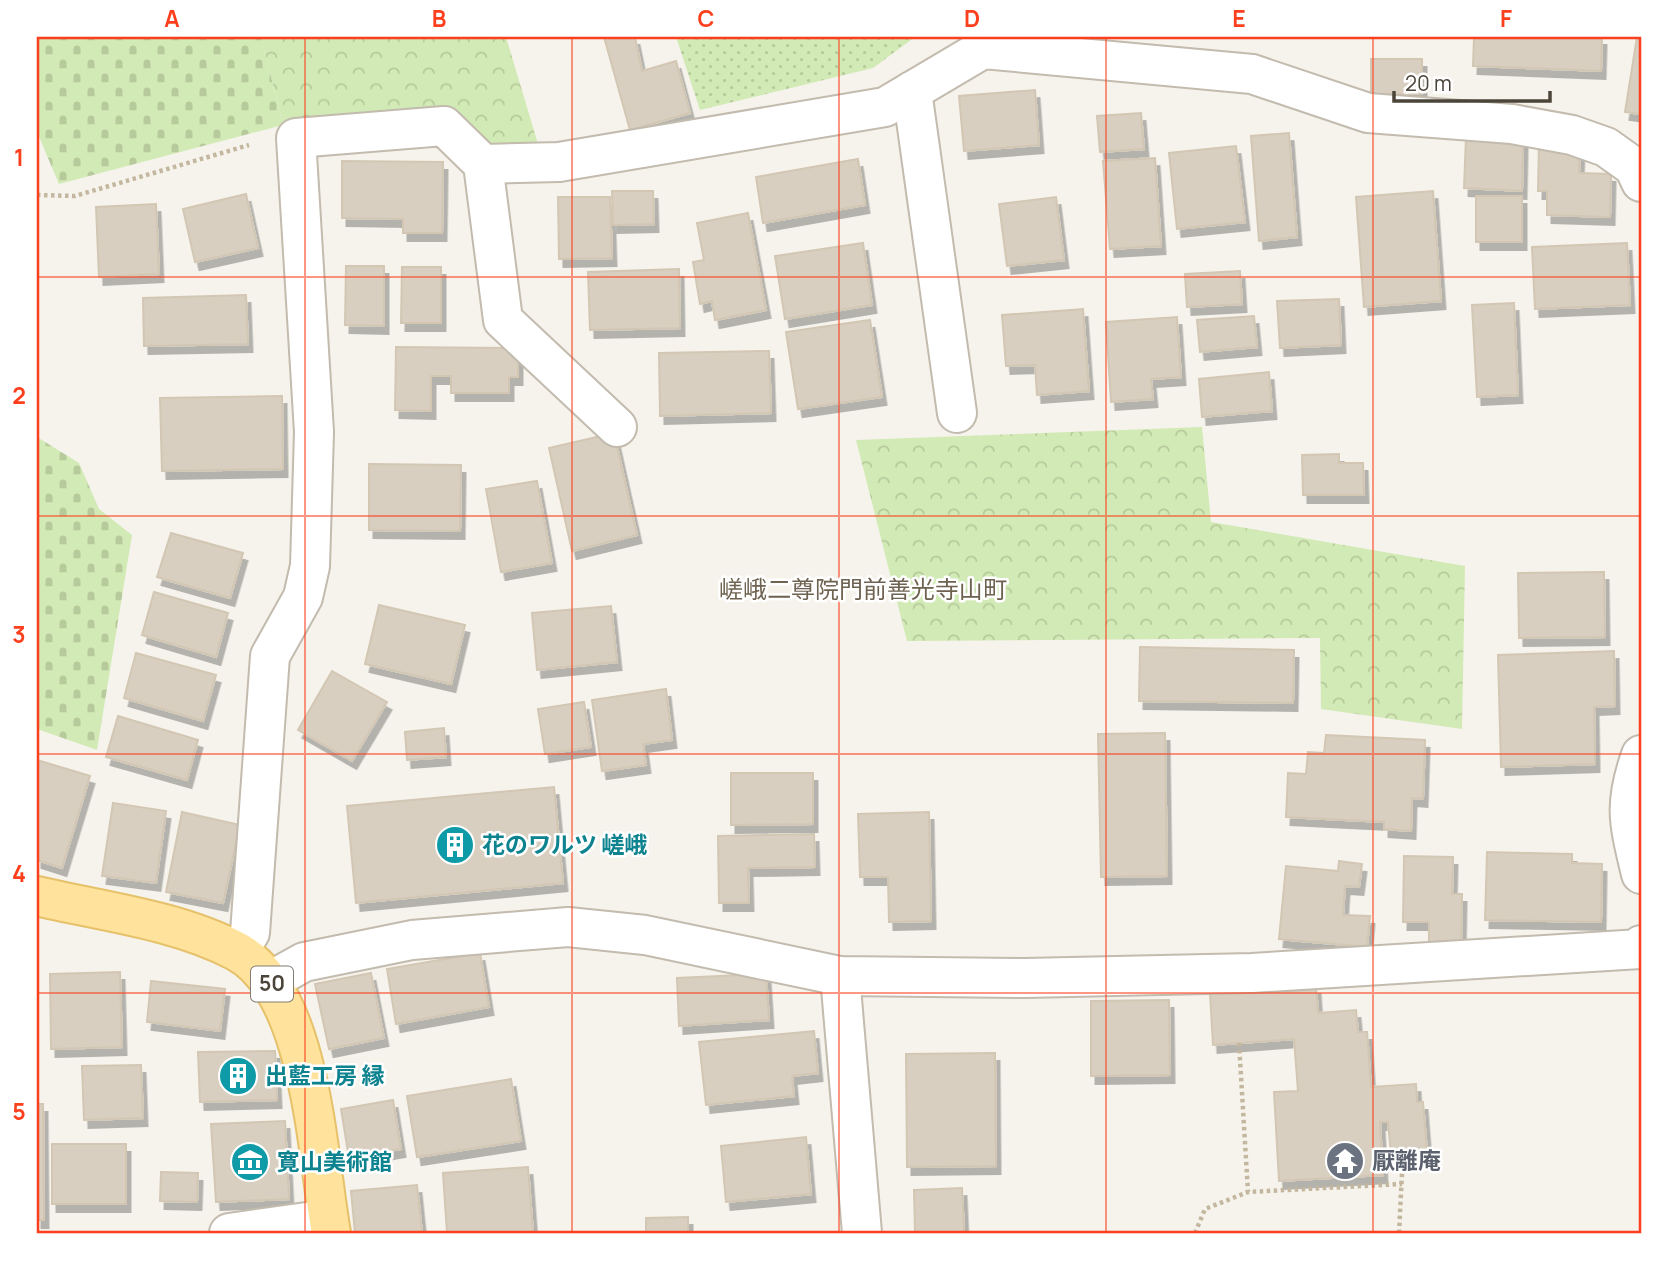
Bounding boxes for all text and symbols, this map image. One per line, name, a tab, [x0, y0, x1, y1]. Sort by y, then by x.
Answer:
text: A	[164, 2, 180, 34]
text: B	[432, 2, 446, 34]
text: C	[698, 2, 715, 34]
text: D	[964, 2, 980, 34]
text: E	[1232, 2, 1246, 34]
text: F	[1500, 2, 1512, 34]
scale bar	[1394, 60, 1550, 104]
text: 20 m	[1405, 69, 1452, 97]
text: 1	[14, 141, 24, 173]
text: 2	[12, 379, 26, 411]
district label: 嵯峨二尊院門前善光寺山町	[719, 572, 1007, 605]
text: 3	[12, 618, 26, 650]
building icon: 花のワルツ 嵯峨	[434, 824, 476, 866]
place label: 花のワルツ 嵯峨	[482, 828, 648, 860]
text: 4	[12, 857, 26, 889]
road number: 50	[251, 967, 293, 1002]
building icon: 出藍工房 縁	[217, 1055, 259, 1097]
place label: 出藍工房 縁	[265, 1059, 385, 1091]
text: 5	[12, 1095, 26, 1127]
temple icon: 厭離庵	[1324, 1140, 1366, 1182]
museum icon: 寛山美術館	[229, 1141, 271, 1183]
place label: 厭離庵	[1372, 1144, 1441, 1176]
place label: 寛山美術館	[277, 1145, 392, 1177]

